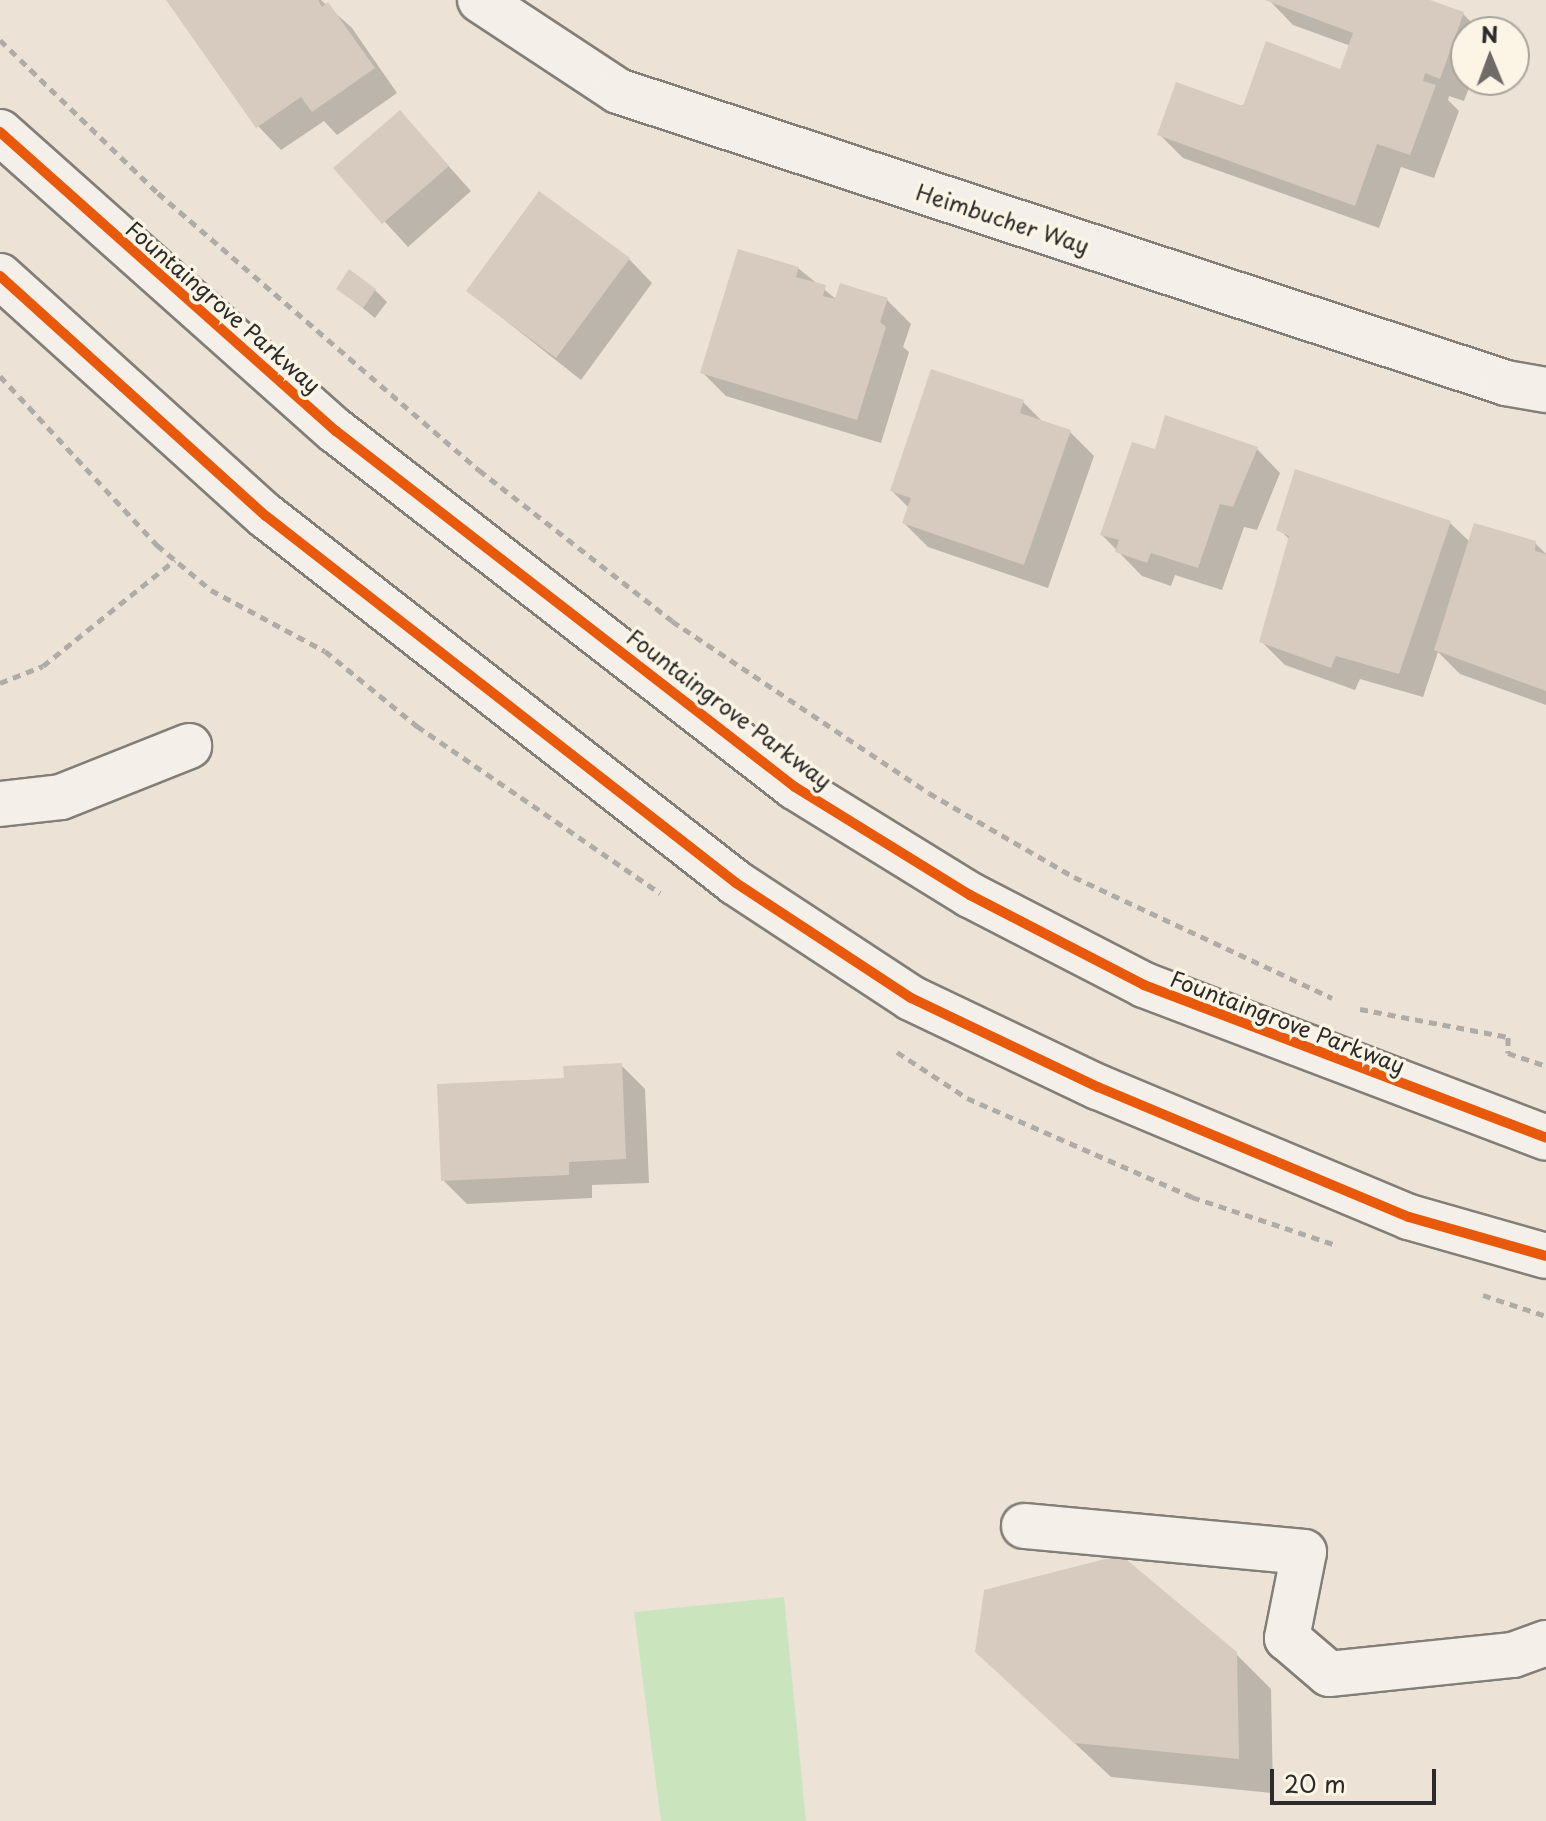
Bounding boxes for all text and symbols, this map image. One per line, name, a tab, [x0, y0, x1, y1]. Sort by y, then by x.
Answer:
north arrow	[1450, 16, 1530, 96]
text: N	[1481, 17, 1499, 50]
street label: Heimbucher Way	[913, 177, 1093, 259]
street label: Fountaingrove Parkway	[121, 214, 327, 398]
street label: Fountaingrove Parkway	[622, 622, 838, 794]
street label: Fountaingrove Parkway	[1166, 964, 1410, 1078]
scale bar	[1274, 1753, 1440, 1803]
text: 20 m	[1284, 1765, 1346, 1801]

